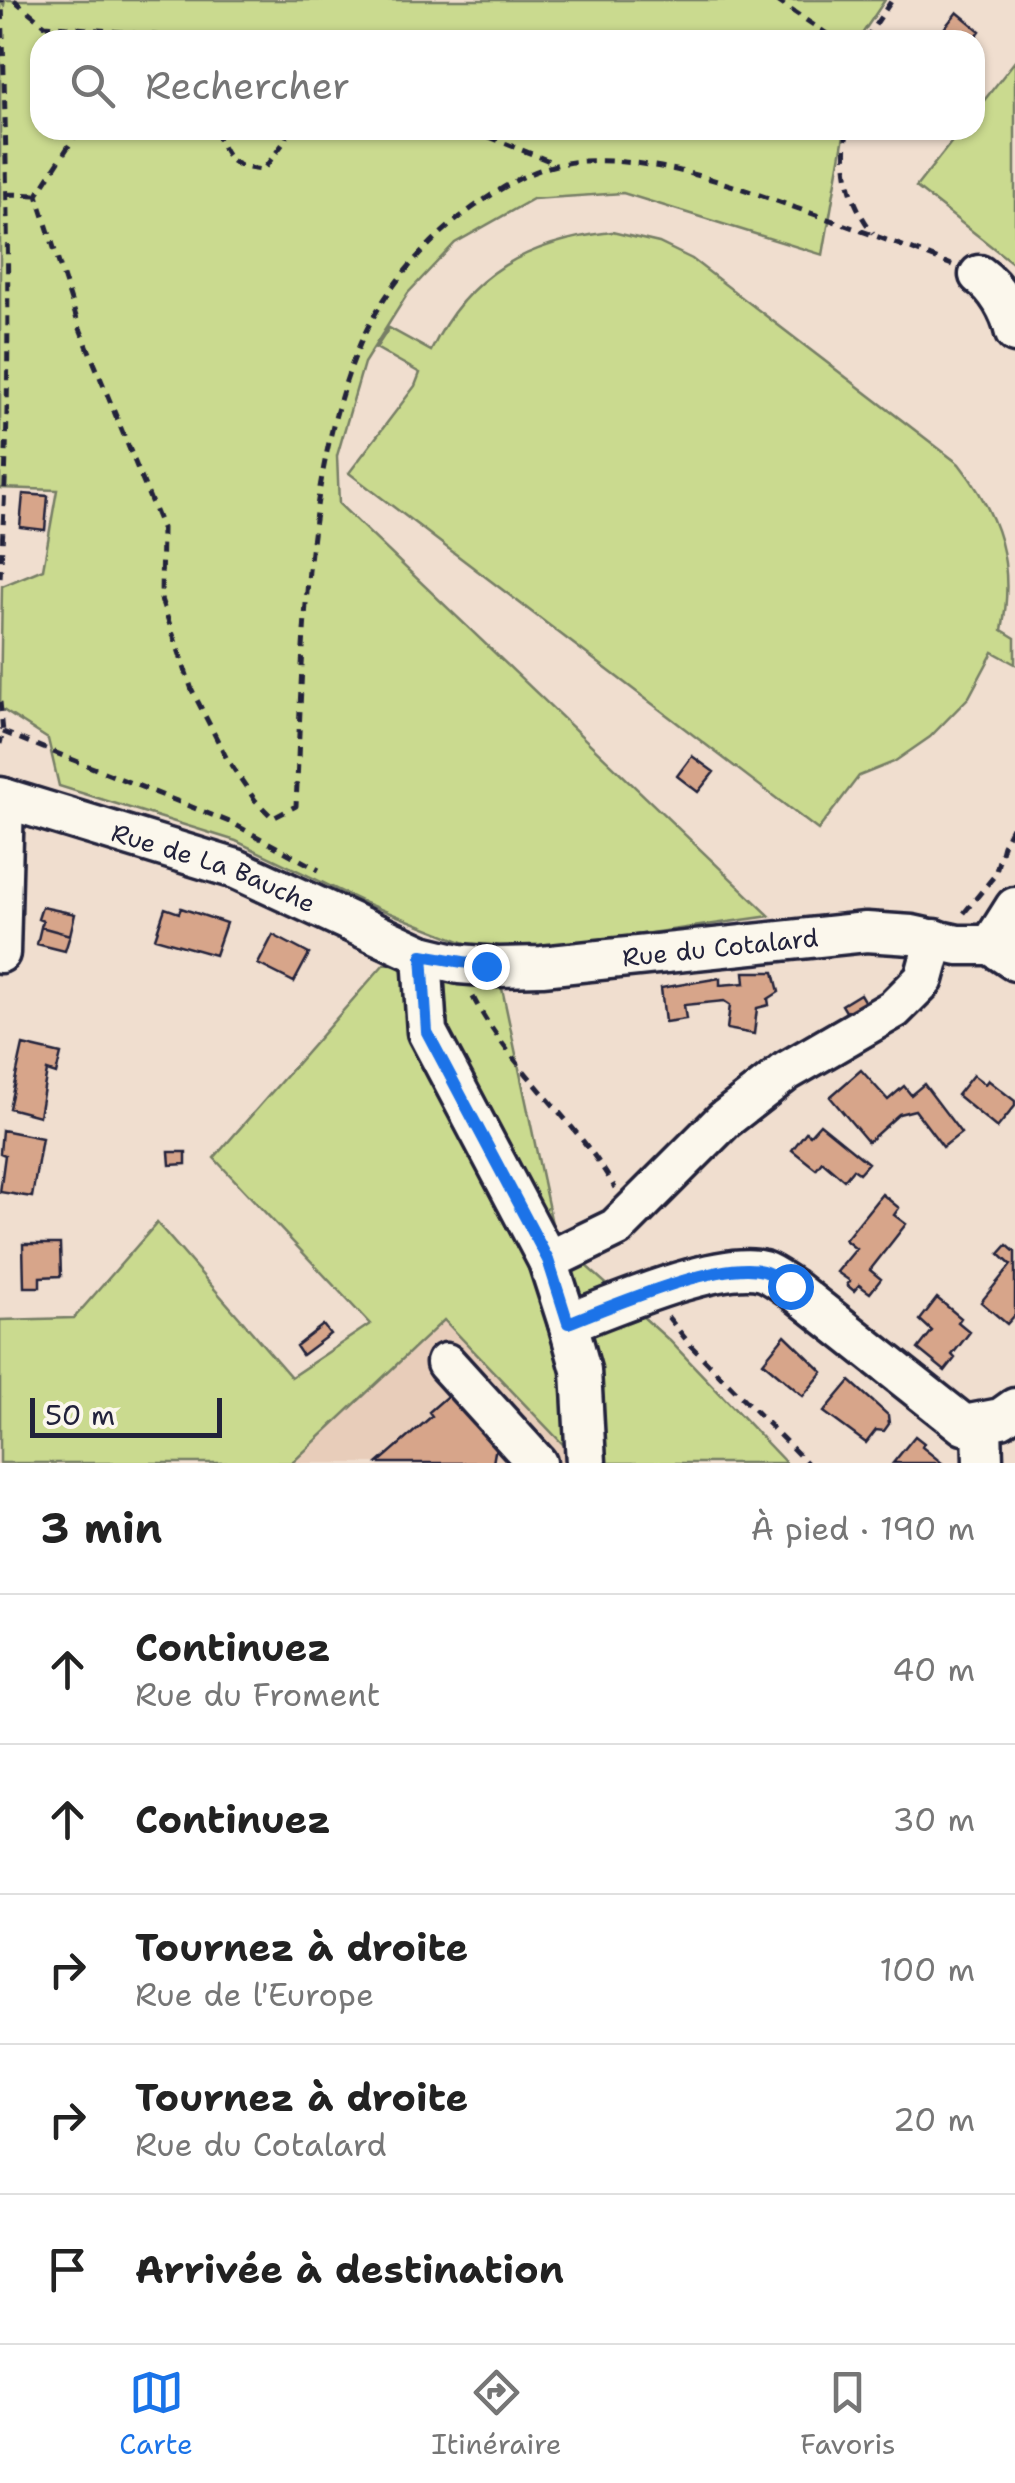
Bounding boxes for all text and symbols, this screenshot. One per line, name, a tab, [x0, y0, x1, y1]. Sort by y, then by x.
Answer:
search box	[30, 30, 985, 140]
icon: search	[65, 58, 120, 113]
text: Rechercher	[145, 60, 350, 111]
street label: Rue de La Bauche	[107, 815, 321, 920]
street label: Rue du Cotalard	[621, 920, 820, 974]
route end	[464, 944, 510, 990]
route start	[768, 1264, 814, 1310]
scale bar	[30, 1393, 222, 1438]
text: 50 m	[45, 1396, 115, 1434]
text: 3 min	[40, 1500, 162, 1556]
text: À pied · 190 m	[751, 1507, 975, 1550]
text: Continuez	[135, 1622, 331, 1673]
icon: ahead	[40, 1642, 95, 1697]
text: 40 m	[892, 1648, 975, 1691]
text: Rue du Froment	[135, 1673, 381, 1716]
icon: ahead	[40, 1792, 95, 1847]
text: Continuez	[135, 1794, 331, 1845]
text: 30 m	[892, 1798, 975, 1841]
text: Tournez à droite	[135, 1922, 468, 1973]
icon: right	[40, 1942, 95, 1997]
text: 100 m	[879, 1948, 975, 1991]
text: Rue de l'Europe	[135, 1973, 374, 2016]
text: Tournez à droite	[135, 2072, 468, 2123]
icon: right	[40, 2092, 95, 2147]
text: 20 m	[893, 2098, 975, 2141]
text: Rue du Cotalard	[135, 2123, 387, 2166]
icon: arrive	[40, 2242, 95, 2297]
text: Arrivée à destination	[135, 2244, 564, 2295]
tab: Carte	[119, 2365, 193, 2463]
tab: Itinéraire	[431, 2365, 562, 2463]
tab: Favoris	[800, 2365, 896, 2463]

